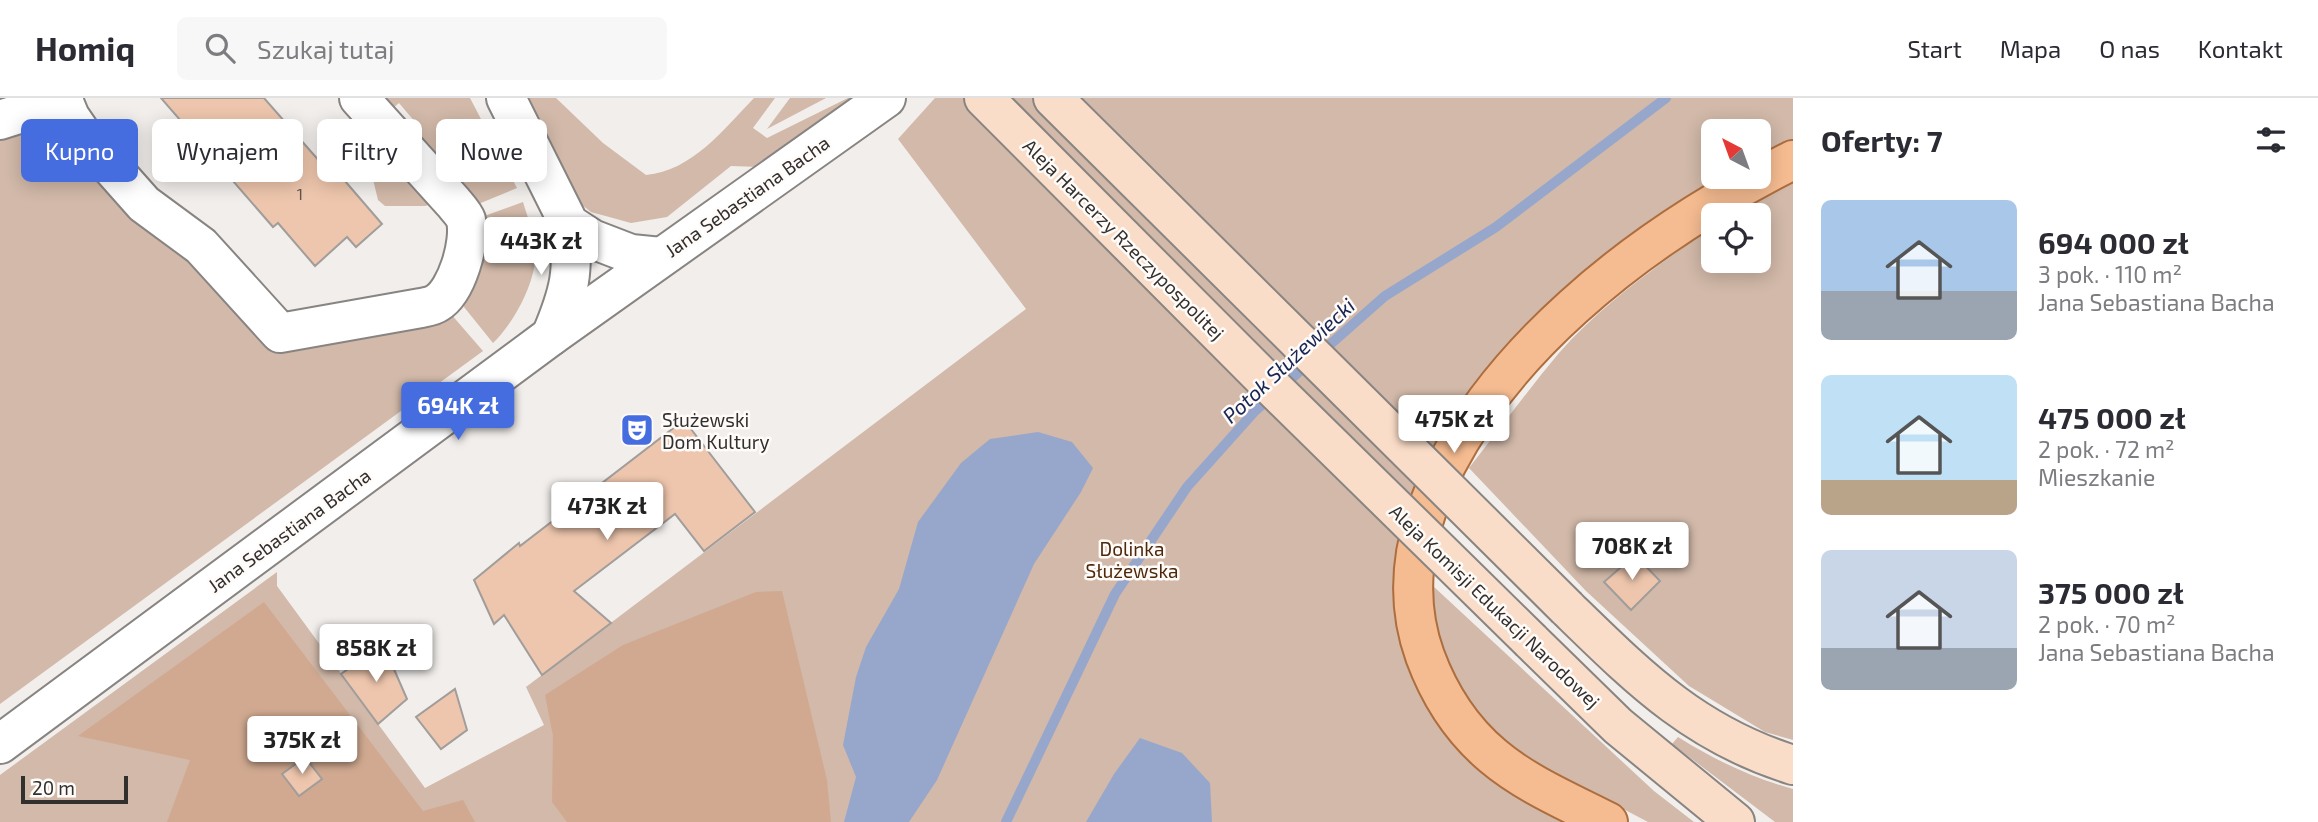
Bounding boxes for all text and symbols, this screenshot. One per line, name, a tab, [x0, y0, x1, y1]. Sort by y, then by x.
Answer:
search box	[177, 17, 667, 80]
text: Homiq	[35, 28, 135, 68]
icon: search	[201, 29, 239, 67]
text: Szukaj tutaj	[257, 33, 394, 64]
text: Start	[1907, 34, 1962, 63]
text: Mapa	[2000, 34, 2061, 63]
text: O nas	[2099, 34, 2160, 63]
text: Kontakt	[2198, 34, 2283, 63]
chip: Kupno	[21, 119, 138, 182]
chip: Wynajem	[152, 119, 303, 182]
chip: Filtry	[317, 119, 422, 182]
chip: Nowe	[436, 119, 547, 182]
north arrow	[1701, 119, 1771, 189]
map controls	[1701, 119, 1771, 273]
icon: filters	[2252, 121, 2290, 159]
text: Oferty: 7	[1821, 122, 1943, 158]
street label: Jana Sebastiana Bacha	[660, 131, 834, 261]
street label: Aleja Harcerzy Rzeczypospolitej	[1019, 134, 1229, 344]
house number: 1	[297, 184, 303, 203]
button: locate	[1701, 203, 1771, 273]
pin: 443K zł	[476, 218, 606, 277]
text: 694 000 zł	[2038, 224, 2189, 260]
text: 443K zł	[500, 226, 582, 254]
icon: home	[1877, 228, 1961, 312]
text: 3 pok. · 110 m²	[2038, 260, 2182, 288]
text: Jana Sebastiana Bacha	[2038, 288, 2275, 316]
water label: Potok Służewiecki	[1217, 292, 1359, 428]
pin: 694K zł	[393, 382, 523, 442]
text: 694K zł	[417, 391, 499, 419]
pin: 475K zł	[1389, 396, 1519, 455]
text: 475 000 zł	[2038, 399, 2186, 435]
icon: home	[1877, 403, 1961, 487]
text: 475K zł	[1414, 404, 1494, 432]
place label: Służewski Dom Kultury	[662, 408, 770, 453]
theatre icon: Służewski Dom Kultury	[618, 411, 656, 449]
text: 2 pok. · 72 m²	[2038, 435, 2175, 463]
street label: Jana Sebastiana Bacha	[203, 463, 375, 597]
text: Mieszkanie	[2038, 463, 2155, 491]
pin: 473K zł	[542, 482, 672, 542]
text: 473K zł	[567, 491, 647, 519]
street label: Aleja Komisji Edukacji Narodowej	[1385, 499, 1605, 713]
pin: 708K zł	[1567, 522, 1697, 582]
text: 708K zł	[1592, 531, 1672, 559]
park label: Dolinka Służewska	[1085, 537, 1179, 582]
text: 375 000 zł	[2038, 574, 2184, 610]
icon: home	[1877, 578, 1961, 662]
text: 2 pok. · 70 m²	[2038, 610, 2176, 638]
pin: 858K zł	[311, 624, 441, 684]
text: 858K zł	[335, 633, 417, 661]
text: Jana Sebastiana Bacha	[2038, 638, 2275, 666]
pin: 375K zł	[237, 716, 367, 776]
text: 375K zł	[263, 725, 341, 753]
scale bar	[21, 773, 128, 805]
text: 20 m	[32, 776, 75, 799]

